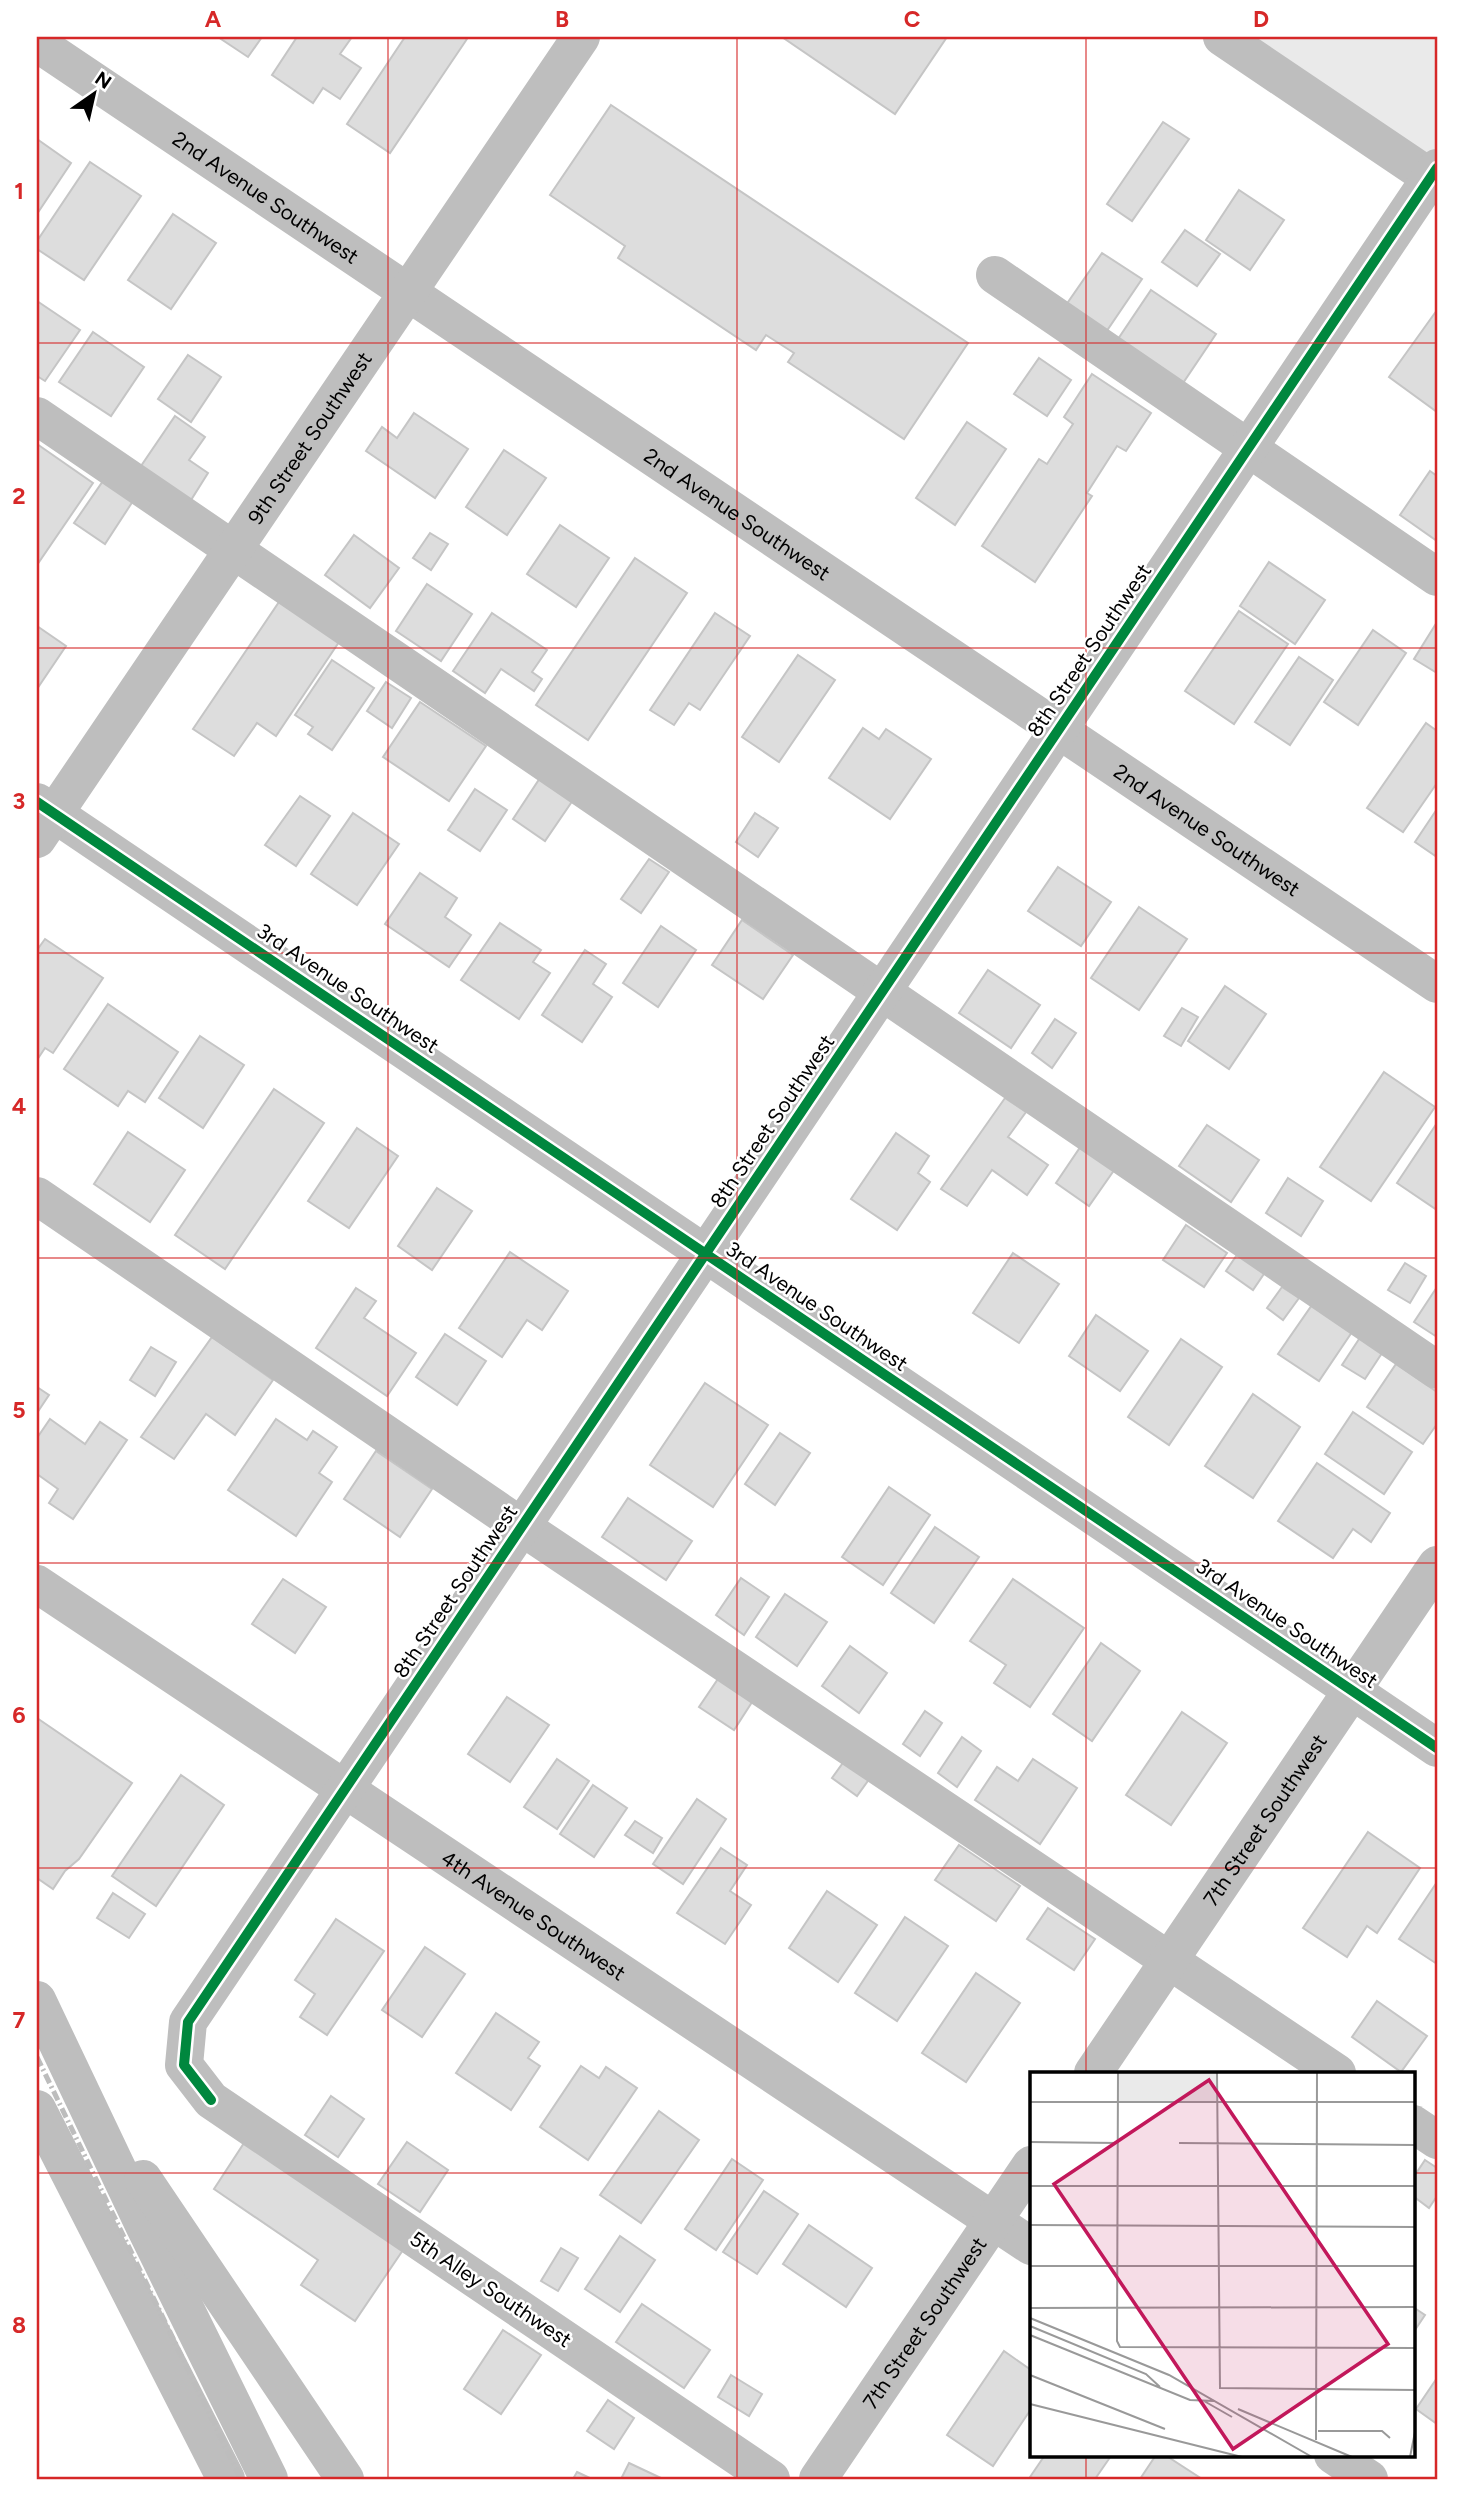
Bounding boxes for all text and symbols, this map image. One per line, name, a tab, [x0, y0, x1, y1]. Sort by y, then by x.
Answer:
text: A	[205, 5, 222, 33]
text: B	[555, 5, 569, 33]
text: C	[904, 5, 921, 33]
text: D	[1253, 5, 1269, 33]
north arrow	[60, 60, 130, 130]
text: N	[91, 67, 116, 94]
street label: 2nd Avenue Southwest	[168, 126, 364, 268]
text: 1	[14, 177, 24, 205]
street label: 9th Street Southwest	[242, 347, 376, 528]
street label: 2nd Avenue Southwest	[640, 442, 835, 585]
text: 2	[12, 482, 26, 510]
street label: 8th Street Southwest	[1022, 559, 1156, 741]
street label: 2nd Avenue Southwest	[1109, 758, 1305, 901]
text: 3	[13, 787, 25, 815]
street label: 3rd Avenue Southwest	[252, 918, 444, 1058]
street label: 8th Street Southwest	[705, 1030, 839, 1212]
text: 4	[12, 1092, 26, 1120]
street label: 3rd Avenue Southwest	[721, 1236, 913, 1376]
text: 5	[12, 1396, 26, 1424]
street label: 8th Street Southwest	[388, 1500, 522, 1682]
street label: 3rd Avenue Southwest	[1191, 1553, 1383, 1693]
text: 6	[12, 1701, 26, 1729]
street label: 7th Street Southwest	[1198, 1729, 1332, 1910]
street label: 4th Avenue Southwest	[437, 1845, 631, 1985]
text: 7	[13, 2006, 26, 2034]
inset map	[1030, 2072, 1414, 2456]
street label: 5th Alley Southwest	[405, 2226, 577, 2352]
street label: 7th Street Southwest	[857, 2232, 991, 2413]
text: 8	[12, 2311, 26, 2339]

